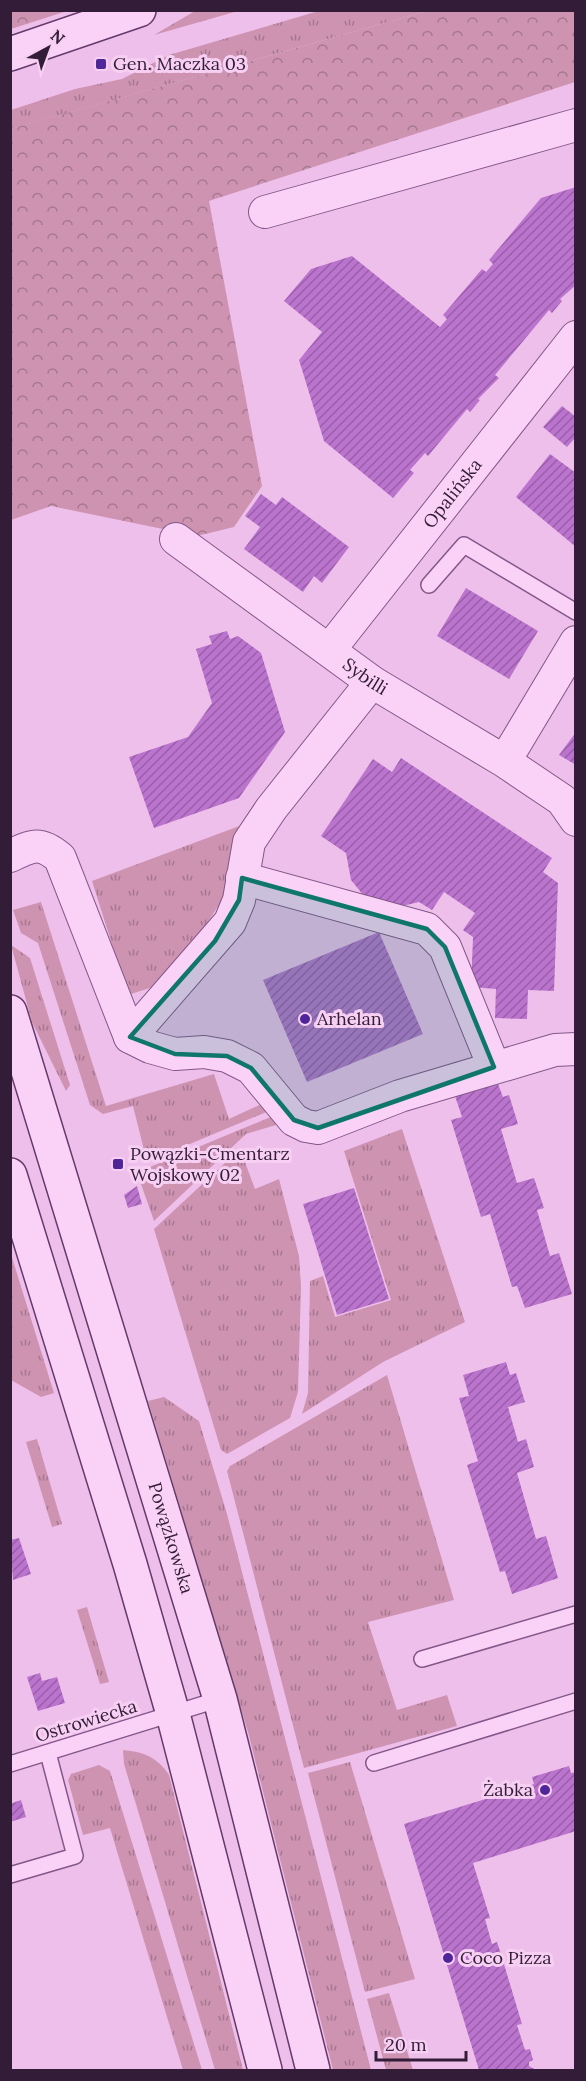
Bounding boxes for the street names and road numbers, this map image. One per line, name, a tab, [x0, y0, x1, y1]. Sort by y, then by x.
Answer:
street label: Opalińska	[418, 454, 487, 533]
street label: Sybilli	[338, 652, 392, 700]
street label: Powązkowska	[143, 1479, 199, 1596]
street label: Ostrowiecka	[32, 1694, 140, 1747]

